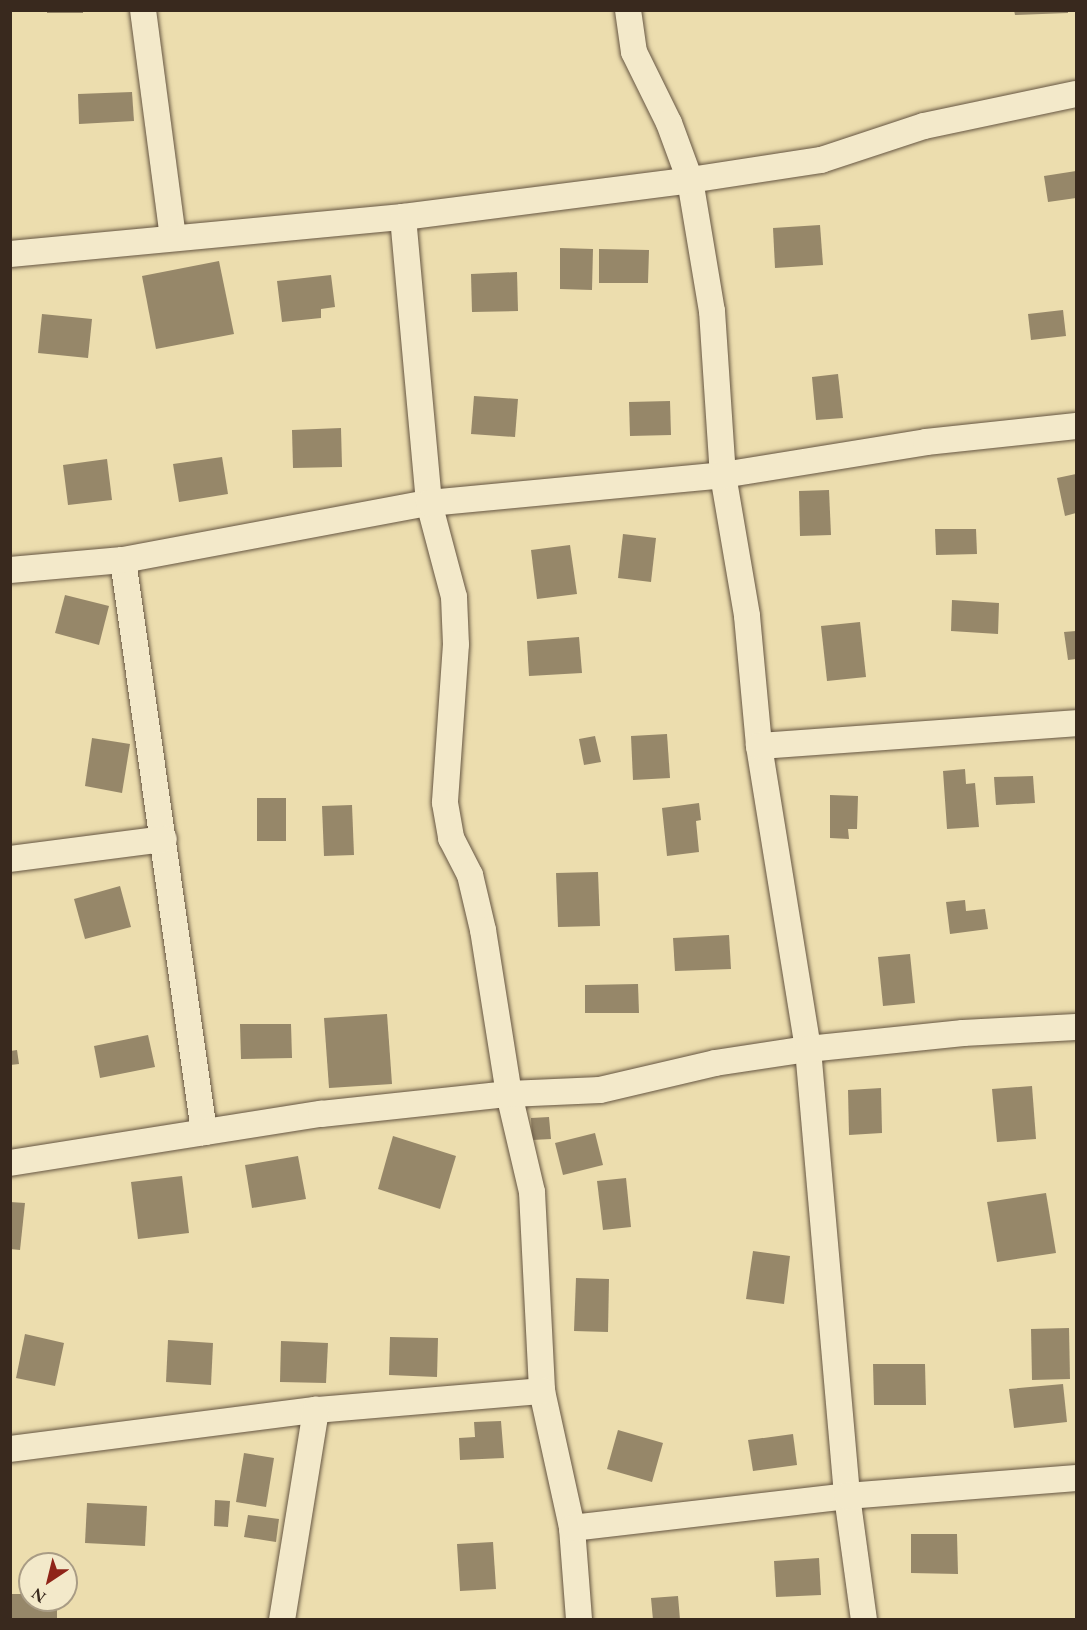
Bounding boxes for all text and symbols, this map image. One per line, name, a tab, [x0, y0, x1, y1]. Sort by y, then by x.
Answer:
north arrow	[18, 1552, 78, 1612]
text: N	[27, 1583, 50, 1608]

